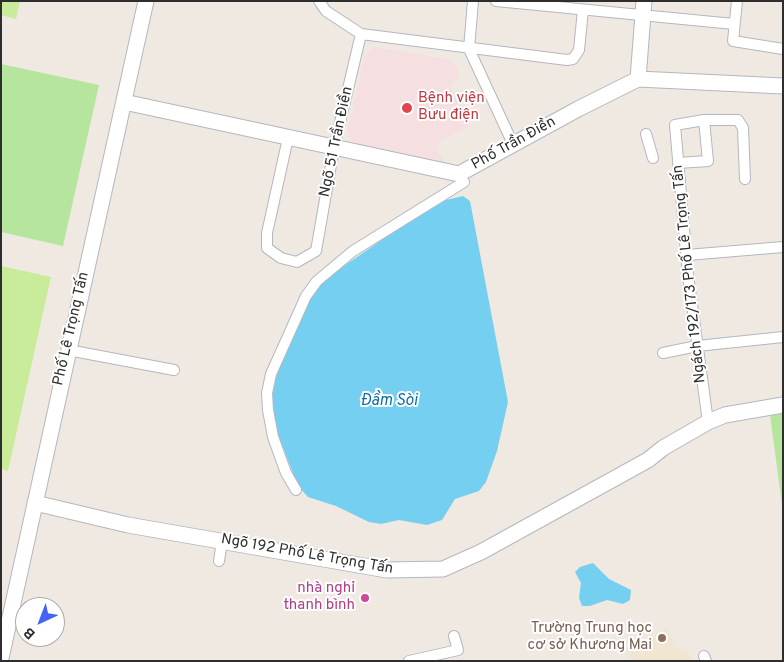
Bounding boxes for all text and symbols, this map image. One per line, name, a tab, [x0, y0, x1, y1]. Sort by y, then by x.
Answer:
street label: Ngõ 51 Trần Điền	[316, 85, 358, 199]
place label: Bệnh viện Bưu điện	[418, 90, 485, 125]
marker: Bệnh viện Bưu điện	[400, 101, 414, 115]
street label: Phố Trần Điền	[469, 113, 559, 175]
street label: Ngách 192/173 Phố Lê Trọng Tấn	[670, 164, 710, 384]
street label: Phố Lê Trọng Tấn	[50, 270, 94, 388]
water label: Đầm Sòi	[361, 392, 417, 412]
street label: Ngõ 192 Phố Lê Trọng Tấn	[220, 531, 394, 579]
place label: nhà nghỉ thanh bình	[283, 580, 355, 615]
marker: nhà nghỉ thanh bình	[359, 592, 371, 604]
north arrow	[15, 597, 65, 647]
place label: Trường Trung học cơ sở Khương Mai	[528, 620, 652, 655]
text: B	[21, 623, 39, 642]
marker: Trường Trung học cơ sở Khương Mai	[656, 632, 668, 644]

